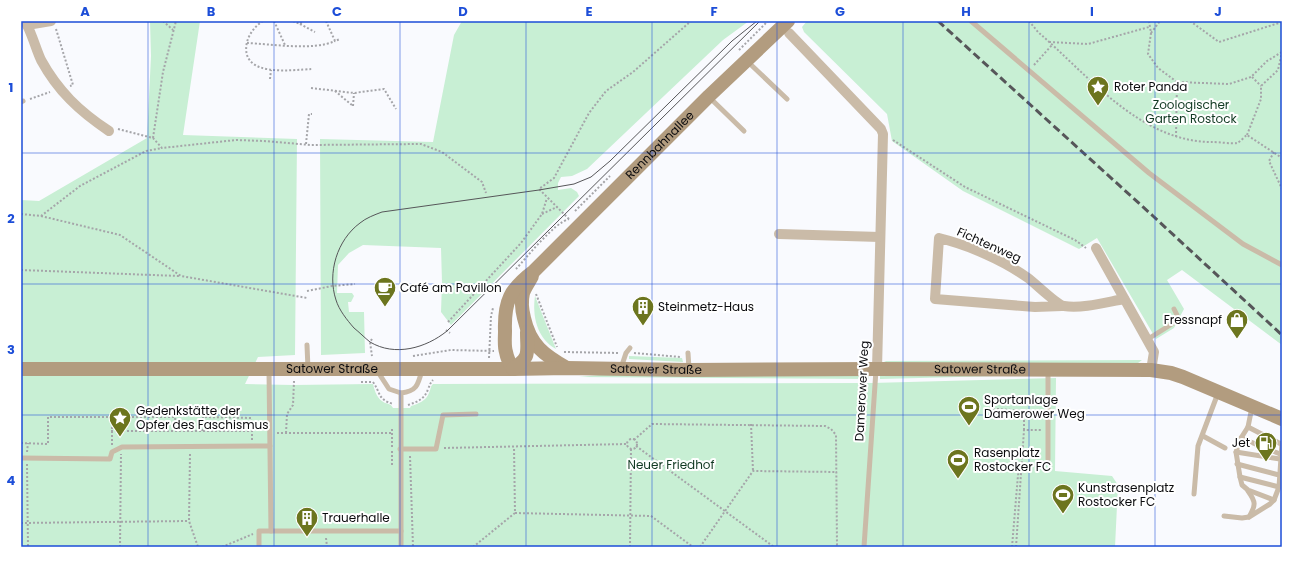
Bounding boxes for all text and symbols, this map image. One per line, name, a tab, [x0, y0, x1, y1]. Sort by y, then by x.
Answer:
text: A	[80, 2, 90, 21]
text: B	[207, 2, 216, 21]
text: C	[332, 2, 342, 21]
text: D	[458, 2, 468, 21]
text: E	[585, 2, 593, 21]
text: F	[710, 2, 718, 21]
text: G	[835, 2, 845, 21]
text: H	[961, 2, 971, 21]
text: I	[1090, 2, 1094, 21]
text: J	[1214, 2, 1222, 21]
place icon: Roter Panda	[1085, 74, 1111, 107]
text: 1	[9, 78, 13, 97]
place label: Roter Panda	[1114, 78, 1187, 95]
park label: Zoologischer Garten Rostock	[1145, 96, 1238, 127]
street label: Rennbahnallee	[621, 107, 698, 183]
text: 2	[7, 209, 15, 228]
street label: Fichtenweg	[954, 223, 1024, 266]
cafe icon: Café am Pavillon	[372, 275, 398, 308]
place label: Café am Pavillon	[400, 279, 502, 296]
building icon: Steinmetz-Haus	[630, 294, 656, 327]
place label: Steinmetz-Haus	[658, 298, 754, 315]
shop icon: Fressnapf	[1224, 307, 1250, 340]
place label: Fressnapf	[1164, 311, 1222, 328]
text: 3	[7, 340, 15, 359]
street label: Damerower Weg	[850, 340, 873, 442]
street label: Satower Straße	[286, 360, 378, 377]
street label: Satower Straße	[610, 360, 702, 378]
street label: Satower Straße	[934, 360, 1026, 378]
place label: Sportanlage Damerower Weg	[984, 391, 1085, 422]
sports icon: Sportanlage Damerower Weg	[956, 394, 982, 427]
place label: Gedenkstätte der Opfer des Faschismus	[136, 402, 269, 433]
place icon: Gedenkstätte der Opfer des Faschismus	[107, 405, 133, 438]
fuel station icon: Jet	[1253, 430, 1279, 463]
place label: Jet	[1232, 434, 1250, 451]
place label: Rasenplatz Rostocker FC	[974, 444, 1051, 475]
sports icon: Rasenplatz Rostocker FC	[945, 447, 971, 480]
park label: Neuer Friedhof	[627, 456, 715, 473]
text: 4	[7, 471, 16, 490]
place label: Kunstrasenplatz Rostocker FC	[1078, 479, 1174, 510]
sports icon: Kunstrasenplatz Rostocker FC	[1050, 482, 1076, 515]
building icon: Trauerhalle	[294, 505, 320, 538]
place label: Trauerhalle	[322, 509, 390, 526]

